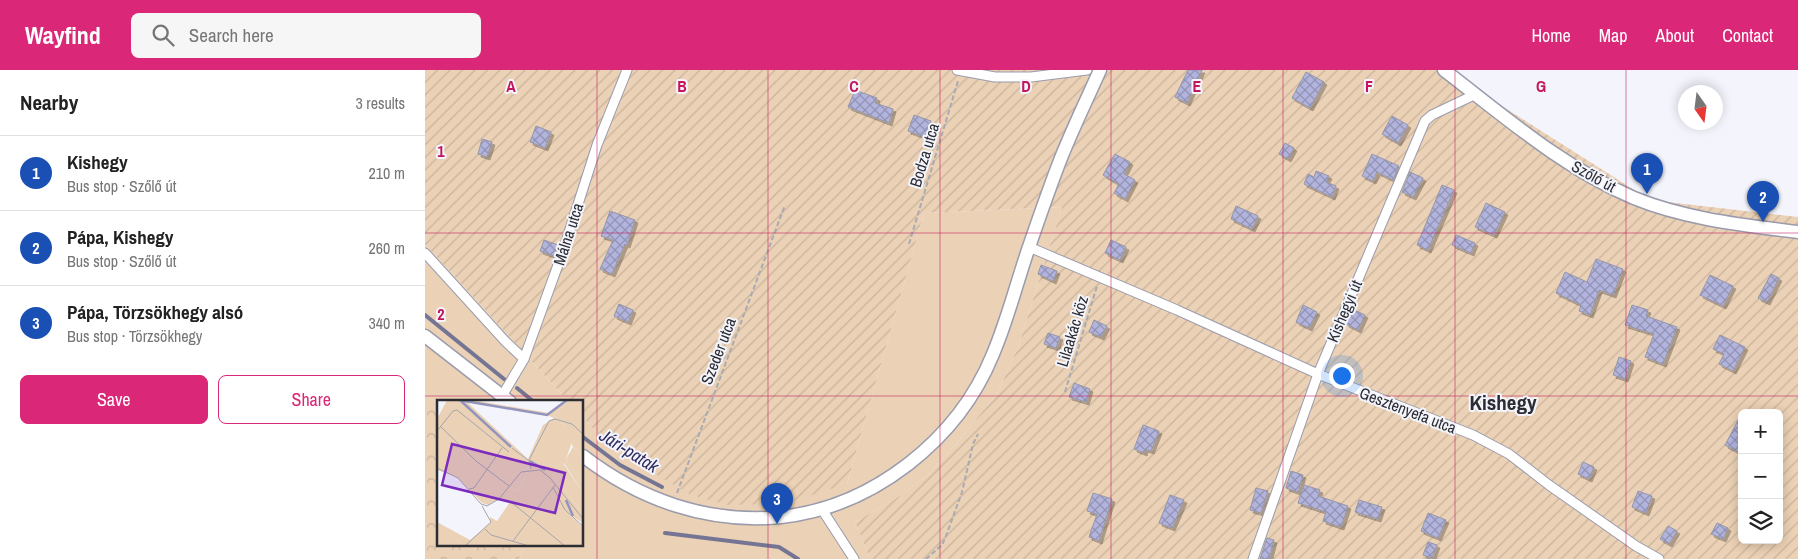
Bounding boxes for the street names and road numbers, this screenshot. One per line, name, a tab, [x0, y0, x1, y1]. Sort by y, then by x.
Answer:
street label: Bodza utca	[904, 120, 944, 190]
street label: Szőlő út	[1568, 155, 1620, 197]
street label: Málna utca	[548, 199, 589, 268]
street label: Kishegyi út	[1321, 276, 1367, 346]
street label: Lilaakác köz	[1051, 292, 1093, 369]
street label: Szeder utca	[695, 314, 741, 388]
street label: Gesztenyefa utca	[1356, 381, 1460, 439]

